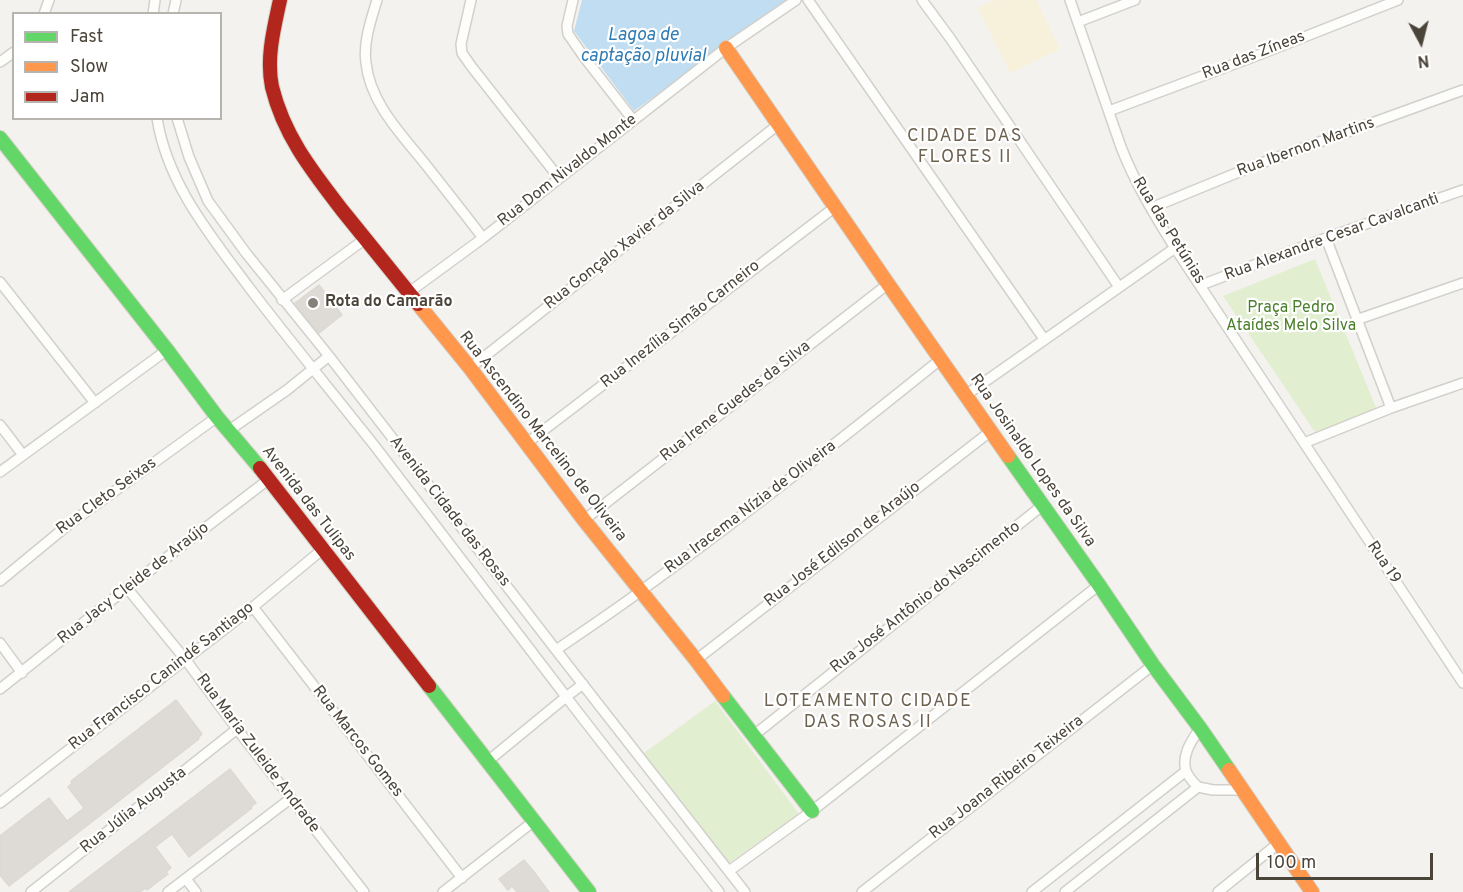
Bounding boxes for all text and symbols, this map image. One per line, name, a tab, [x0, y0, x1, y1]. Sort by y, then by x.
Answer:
legend	[12, 12, 222, 120]
north arrow	[1391, 12, 1451, 72]
water label: Lagoa de captação pluvial	[580, 25, 706, 68]
text: Fast	[70, 26, 103, 49]
street label: Rua das Zíneas	[1200, 28, 1308, 84]
text: N	[1416, 49, 1430, 70]
text: Slow	[70, 56, 108, 79]
text: Jam	[70, 86, 105, 109]
street label: Rua Dom Nivaldo Monte	[495, 111, 641, 231]
street label: Rua Ibernon Martins	[1235, 114, 1377, 182]
district label: CIDADE DAS FLORES II	[907, 126, 1023, 168]
street label: Rua das Petúnias	[1127, 174, 1209, 288]
street label: Rua Gonçalo Xavier da Silva	[541, 177, 709, 315]
street label: Rua Alexandre Cesar Cavalcanti	[1222, 190, 1442, 286]
street label: Rua Inezília Simão Carneiro	[598, 257, 764, 393]
place label: Rota do Camarão	[325, 293, 453, 313]
marker: Rota do Camarão	[306, 296, 320, 310]
park label: Praça Pedro Ataídes Melo Silva	[1226, 299, 1356, 337]
street label: Rua Ascendino Marcelino de Oliveira	[454, 328, 630, 546]
street label: Rua Irene Guedes da Silva	[657, 337, 815, 467]
street label: Rua Josinaldo Lopes da Silva	[965, 371, 1099, 551]
street label: Avenida Cidade das Rosas	[384, 433, 514, 591]
street label: Rua Iracema Nízia de Oliveira	[662, 437, 840, 579]
street label: Avenida das Tulipas	[257, 443, 359, 565]
street label: Rua Cleto Seixas	[53, 454, 161, 540]
street label: Rua José Edilson de Araújo	[761, 478, 925, 612]
street label: Rua José Antônio do Nascimento	[827, 518, 1025, 678]
street label: Rua Jacy Cleide de Araújo	[55, 519, 213, 649]
street label: Rua 19	[1362, 538, 1404, 588]
street label: Rua Francisco Canindé Santiago	[66, 599, 258, 755]
street label: Rua Maria Zuleide Andrade	[191, 671, 323, 837]
street label: Rua Marcos Gomes	[307, 682, 407, 802]
district label: LOTEAMENTO CIDADE DAS ROSAS II	[764, 691, 972, 734]
street label: Rua Joana Ribeiro Teixeira	[926, 712, 1088, 844]
street label: Rua Júlia Augusta	[77, 764, 191, 858]
scale bar	[1259, 841, 1436, 879]
text: 100 m	[1267, 852, 1316, 875]

